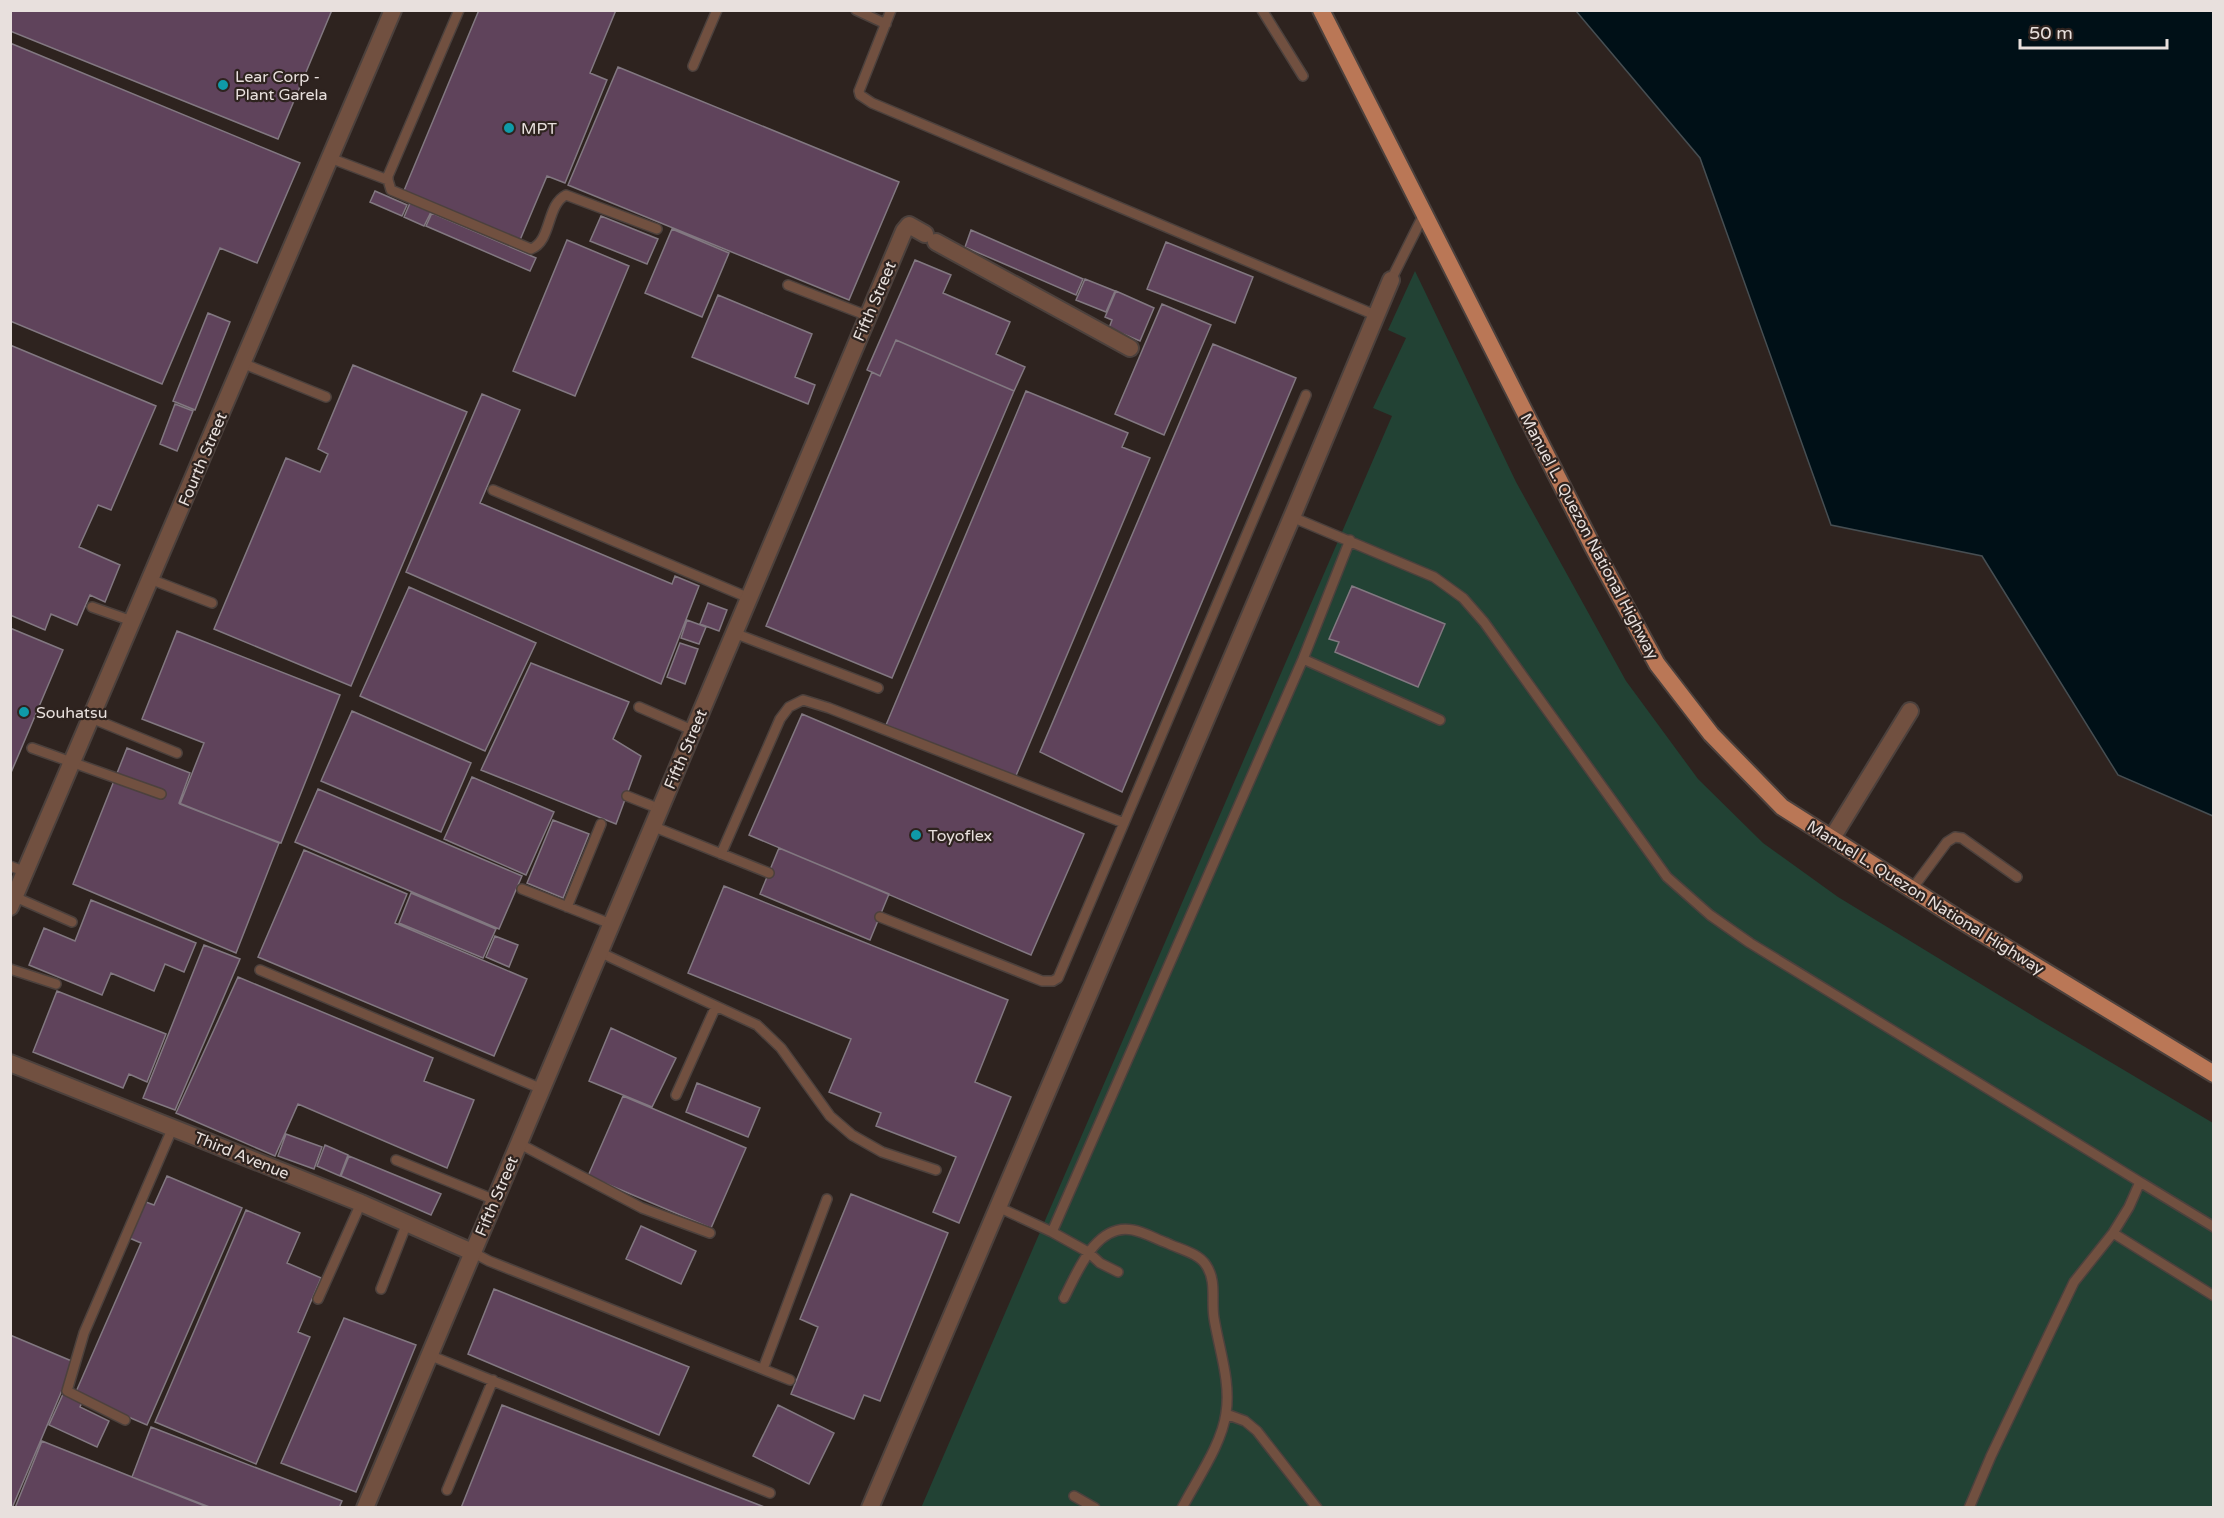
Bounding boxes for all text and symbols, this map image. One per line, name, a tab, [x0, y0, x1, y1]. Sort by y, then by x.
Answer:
scale bar	[2020, 12, 2167, 50]
text: 50 m	[2029, 22, 2073, 44]
place label: Lear Corp - Plant Garela	[235, 67, 327, 105]
marker: Lear Corp - Plant Garela	[216, 78, 230, 92]
place label: MPT	[521, 119, 557, 139]
marker: MPT	[502, 121, 516, 135]
street label: Fifth Street	[849, 258, 901, 345]
street label: Fourth Street	[174, 409, 232, 510]
street label: Manuel L. Quezon National Highway	[1516, 410, 1663, 663]
place label: Souhatsu	[36, 703, 107, 723]
marker: Souhatsu	[17, 705, 31, 719]
street label: Fifth Street	[660, 706, 712, 793]
street label: Manuel L. Quezon National Highway	[1803, 816, 2048, 980]
place label: Toyoflex	[928, 826, 992, 846]
marker: Toyoflex	[909, 828, 923, 842]
street label: Third Avenue	[191, 1128, 292, 1184]
street label: Fifth Street	[471, 1153, 523, 1240]

